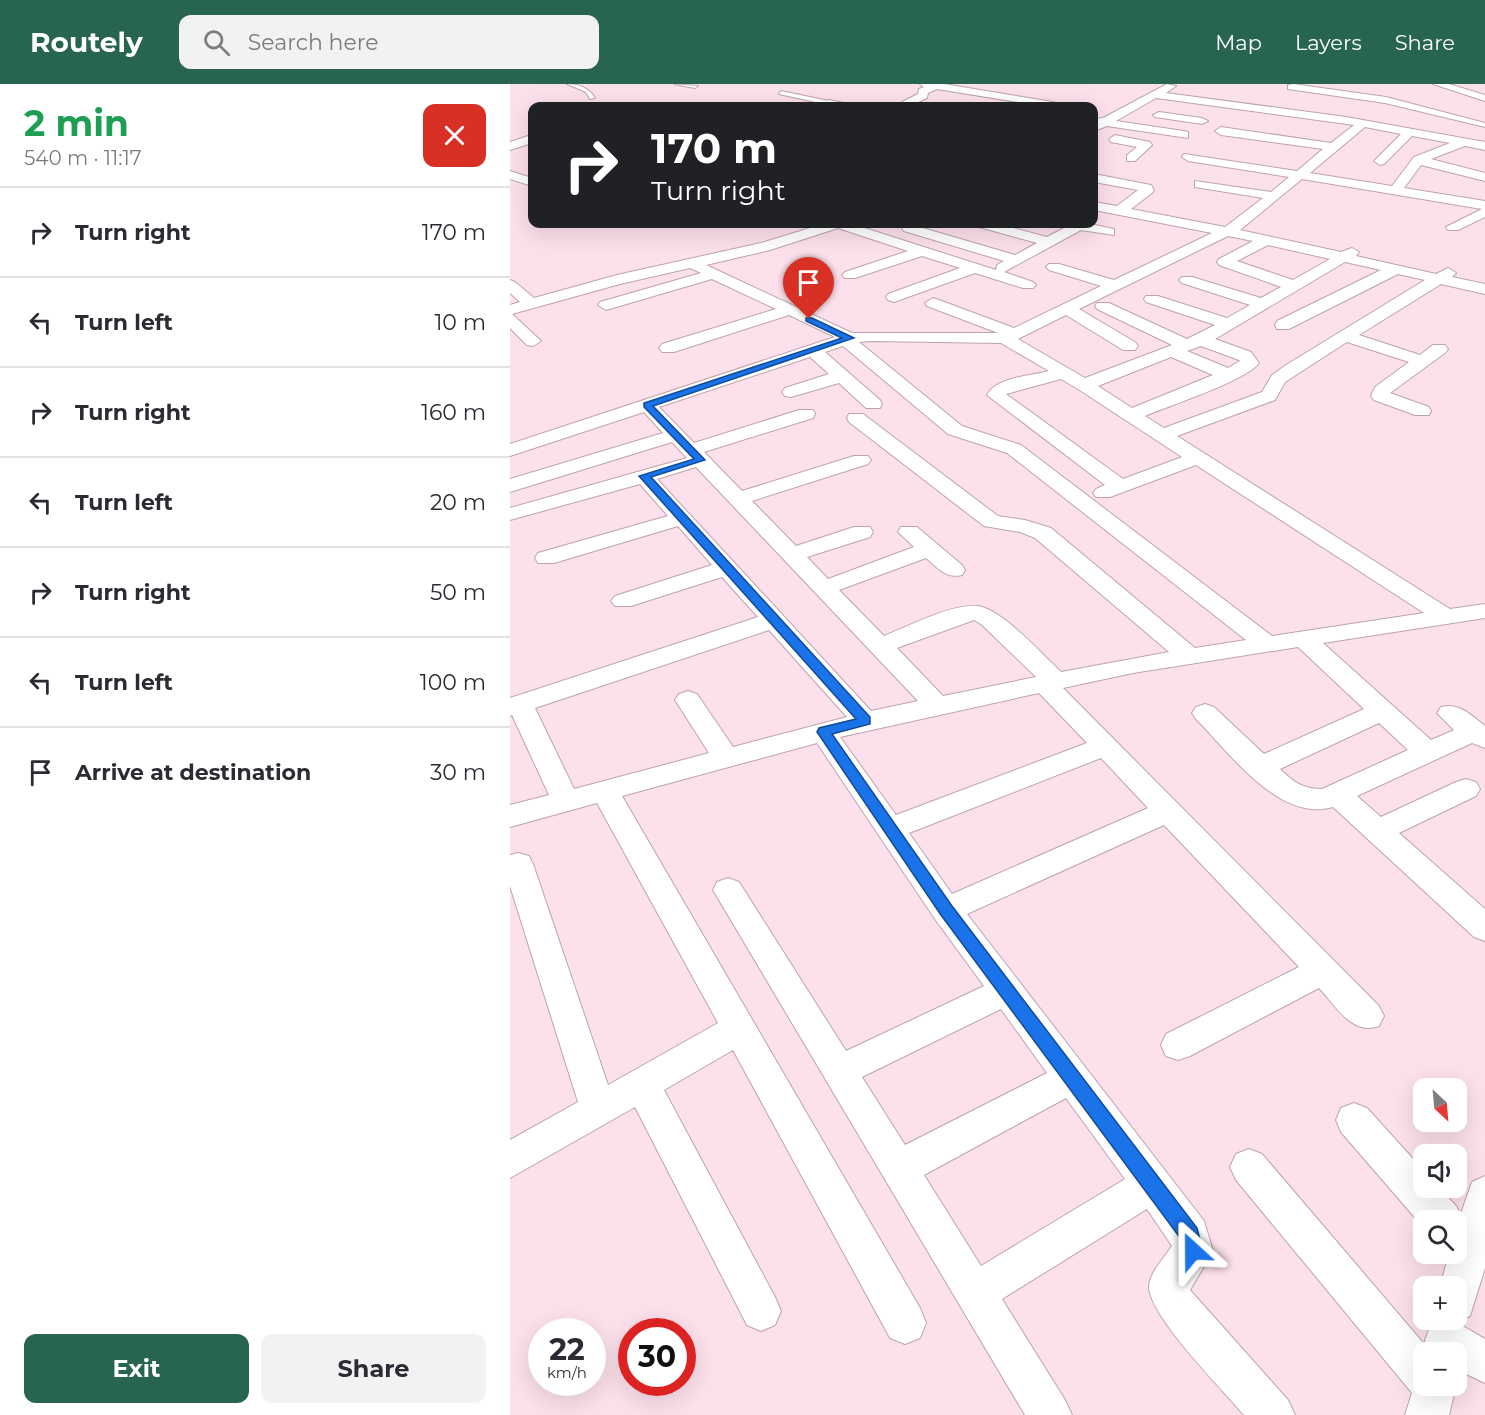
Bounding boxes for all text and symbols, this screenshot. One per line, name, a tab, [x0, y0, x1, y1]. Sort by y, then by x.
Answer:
search box	[179, 15, 599, 69]
text: Routely	[30, 25, 143, 59]
icon: search	[200, 26, 233, 59]
text: Search here	[248, 29, 379, 56]
text: Map	[1215, 30, 1262, 55]
text: Layers	[1295, 30, 1362, 55]
text: Share	[1395, 30, 1455, 55]
text: 2 min	[24, 101, 129, 145]
button: close	[423, 104, 486, 167]
text: 170 m	[651, 122, 777, 174]
icon: right	[552, 126, 630, 204]
text: 540 m · 11:17	[24, 146, 141, 170]
text: Turn right	[651, 174, 786, 207]
icon: right	[24, 216, 57, 249]
text: Turn right	[75, 219, 190, 246]
text: 170 m	[422, 219, 486, 246]
pin	[783, 257, 834, 319]
icon: arrive	[792, 266, 825, 299]
icon: left	[24, 306, 57, 339]
text: Turn left	[75, 309, 173, 336]
text: 10 m	[434, 309, 486, 336]
icon: right	[24, 396, 57, 429]
text: Turn right	[75, 399, 190, 426]
text: 160 m	[421, 399, 486, 426]
icon: left	[24, 486, 57, 519]
text: Turn left	[75, 489, 173, 516]
text: 20 m	[430, 489, 486, 516]
icon: right	[24, 576, 57, 609]
text: Turn right	[75, 579, 190, 606]
text: 50 m	[430, 579, 486, 606]
icon: left	[24, 666, 57, 699]
text: Turn left	[75, 669, 173, 696]
text: 100 m	[420, 669, 486, 696]
icon: arrive	[24, 756, 57, 789]
text: Arrive at destination	[75, 759, 311, 786]
text: 30 m	[430, 759, 486, 786]
north arrow	[1413, 1078, 1467, 1132]
map controls	[1413, 1078, 1467, 1396]
button: sound	[1413, 1144, 1467, 1198]
button: search	[1413, 1210, 1467, 1264]
position arrow	[1161, 1219, 1225, 1283]
button: +	[1413, 1276, 1467, 1330]
speed limit sign: 30	[618, 1318, 696, 1396]
text: 22	[549, 1331, 585, 1368]
button: Exit	[24, 1334, 249, 1403]
button: Share	[261, 1334, 486, 1403]
button: −	[1413, 1342, 1467, 1396]
text: km/h	[547, 1363, 587, 1382]

